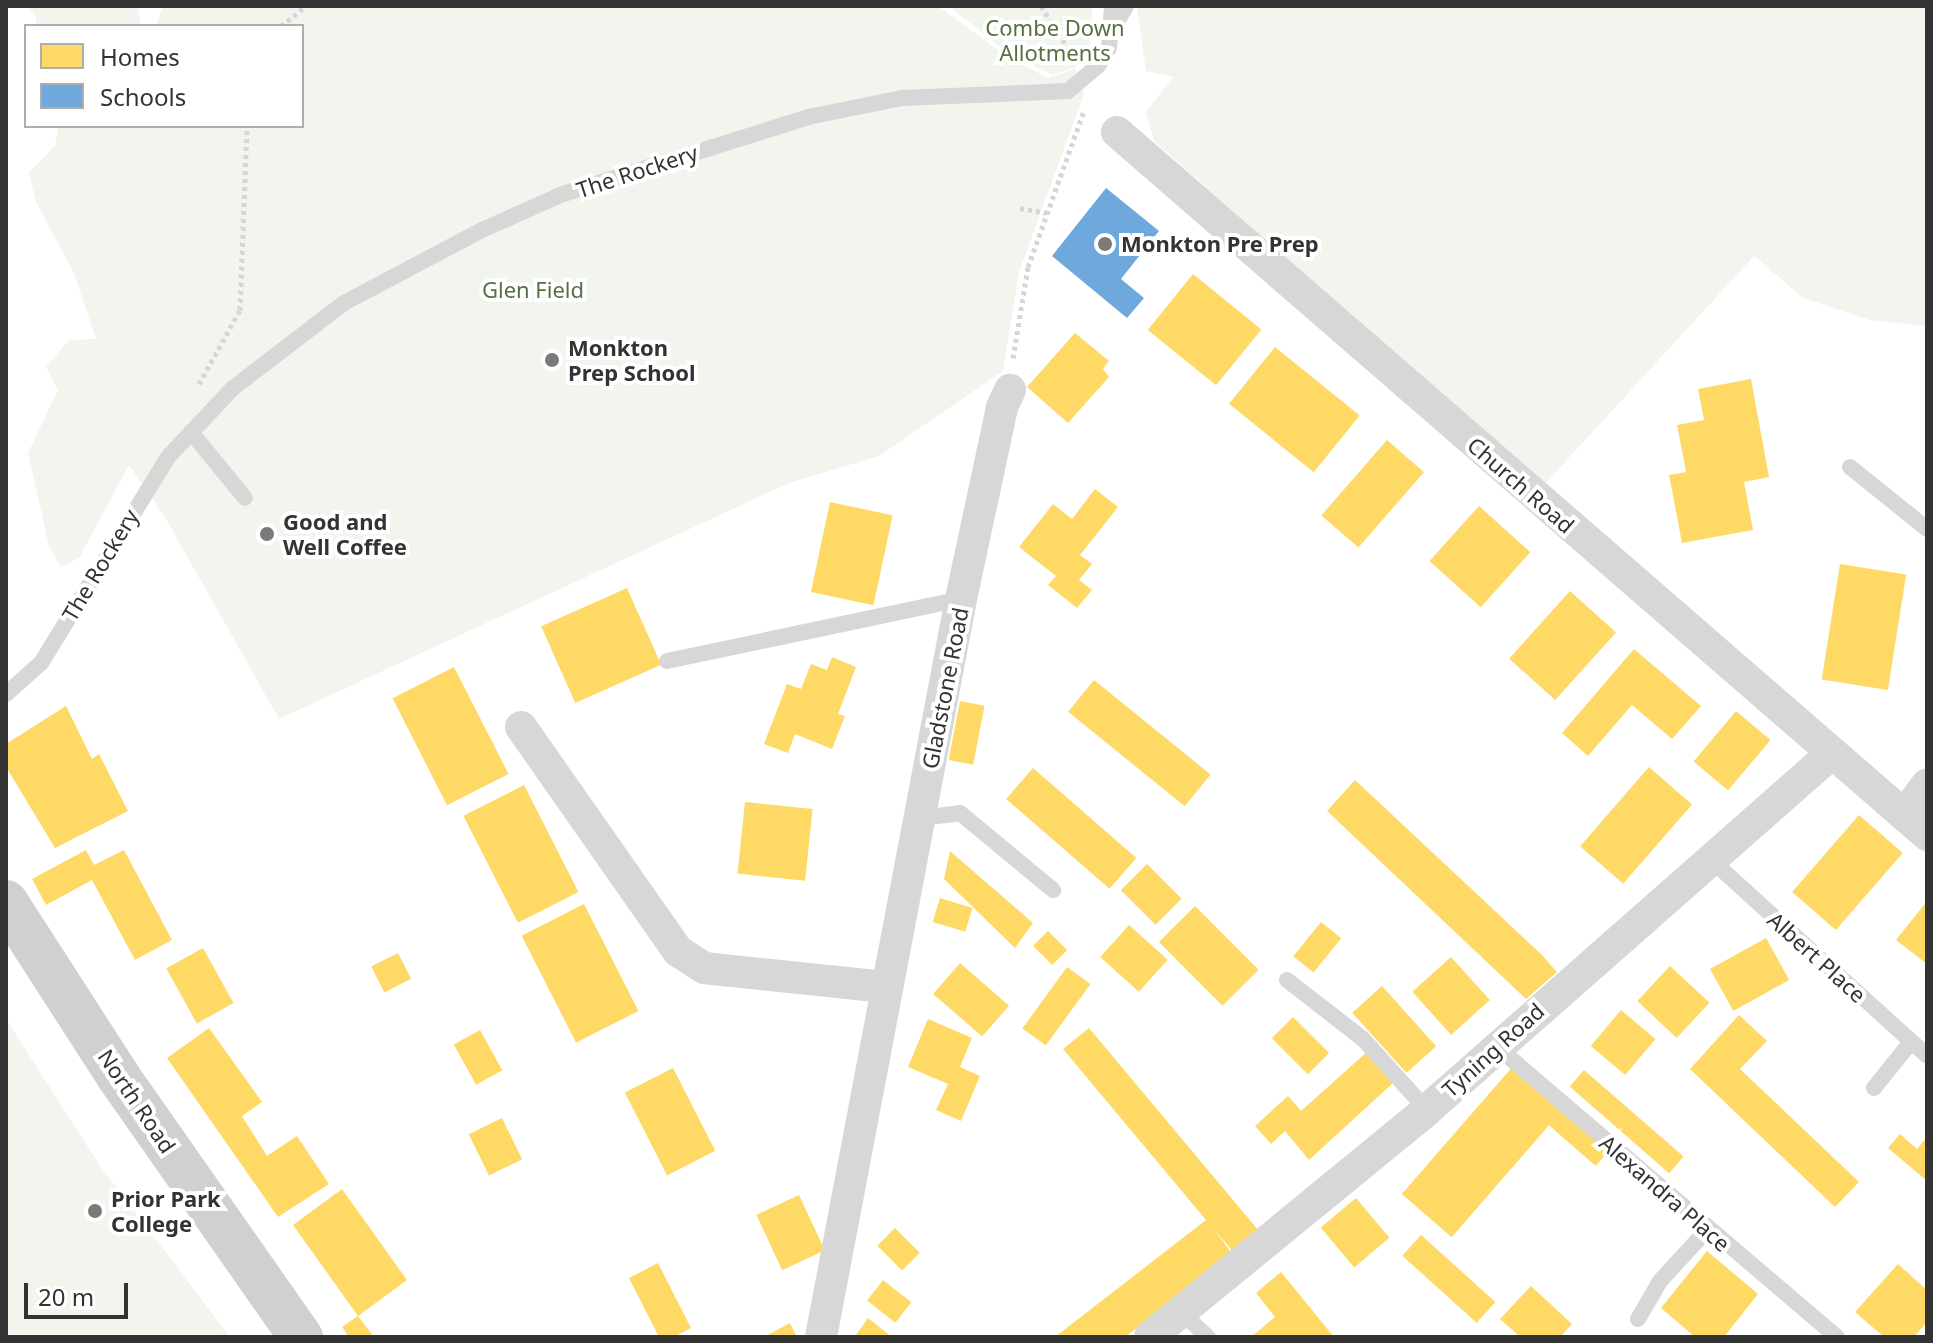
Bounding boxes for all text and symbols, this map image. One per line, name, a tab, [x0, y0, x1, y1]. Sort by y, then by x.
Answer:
park label: Combe Down Allotments	[985, 14, 1125, 66]
legend	[24, 24, 304, 128]
text: Homes	[100, 40, 180, 73]
text: Schools	[100, 80, 186, 113]
street label: The Rockery	[573, 139, 701, 203]
place label: Monkton Pre Prep	[1121, 231, 1319, 257]
marker: Monkton Pre Prep	[1096, 235, 1114, 253]
park label: Glen Field	[482, 277, 584, 303]
place label: Monkton Prep School	[568, 334, 696, 386]
marker: Monkton Prep School	[543, 351, 561, 369]
street label: Church Road	[1462, 432, 1580, 538]
street label: The Rockery	[56, 504, 144, 626]
place label: Good and Well Coffee	[283, 508, 407, 560]
marker: Good and Well Coffee	[258, 525, 276, 543]
street label: Gladstone Road	[916, 605, 974, 771]
street label: Albert Place	[1763, 906, 1871, 1008]
street label: Tyning Road	[1437, 997, 1549, 1103]
street label: North Road	[93, 1044, 181, 1158]
street label: Alexandra Place	[1595, 1129, 1735, 1257]
place label: Prior Park College	[111, 1185, 221, 1236]
marker: Prior Park College	[86, 1202, 104, 1220]
scale bar	[28, 1267, 132, 1317]
text: 20 m	[38, 1280, 94, 1313]

